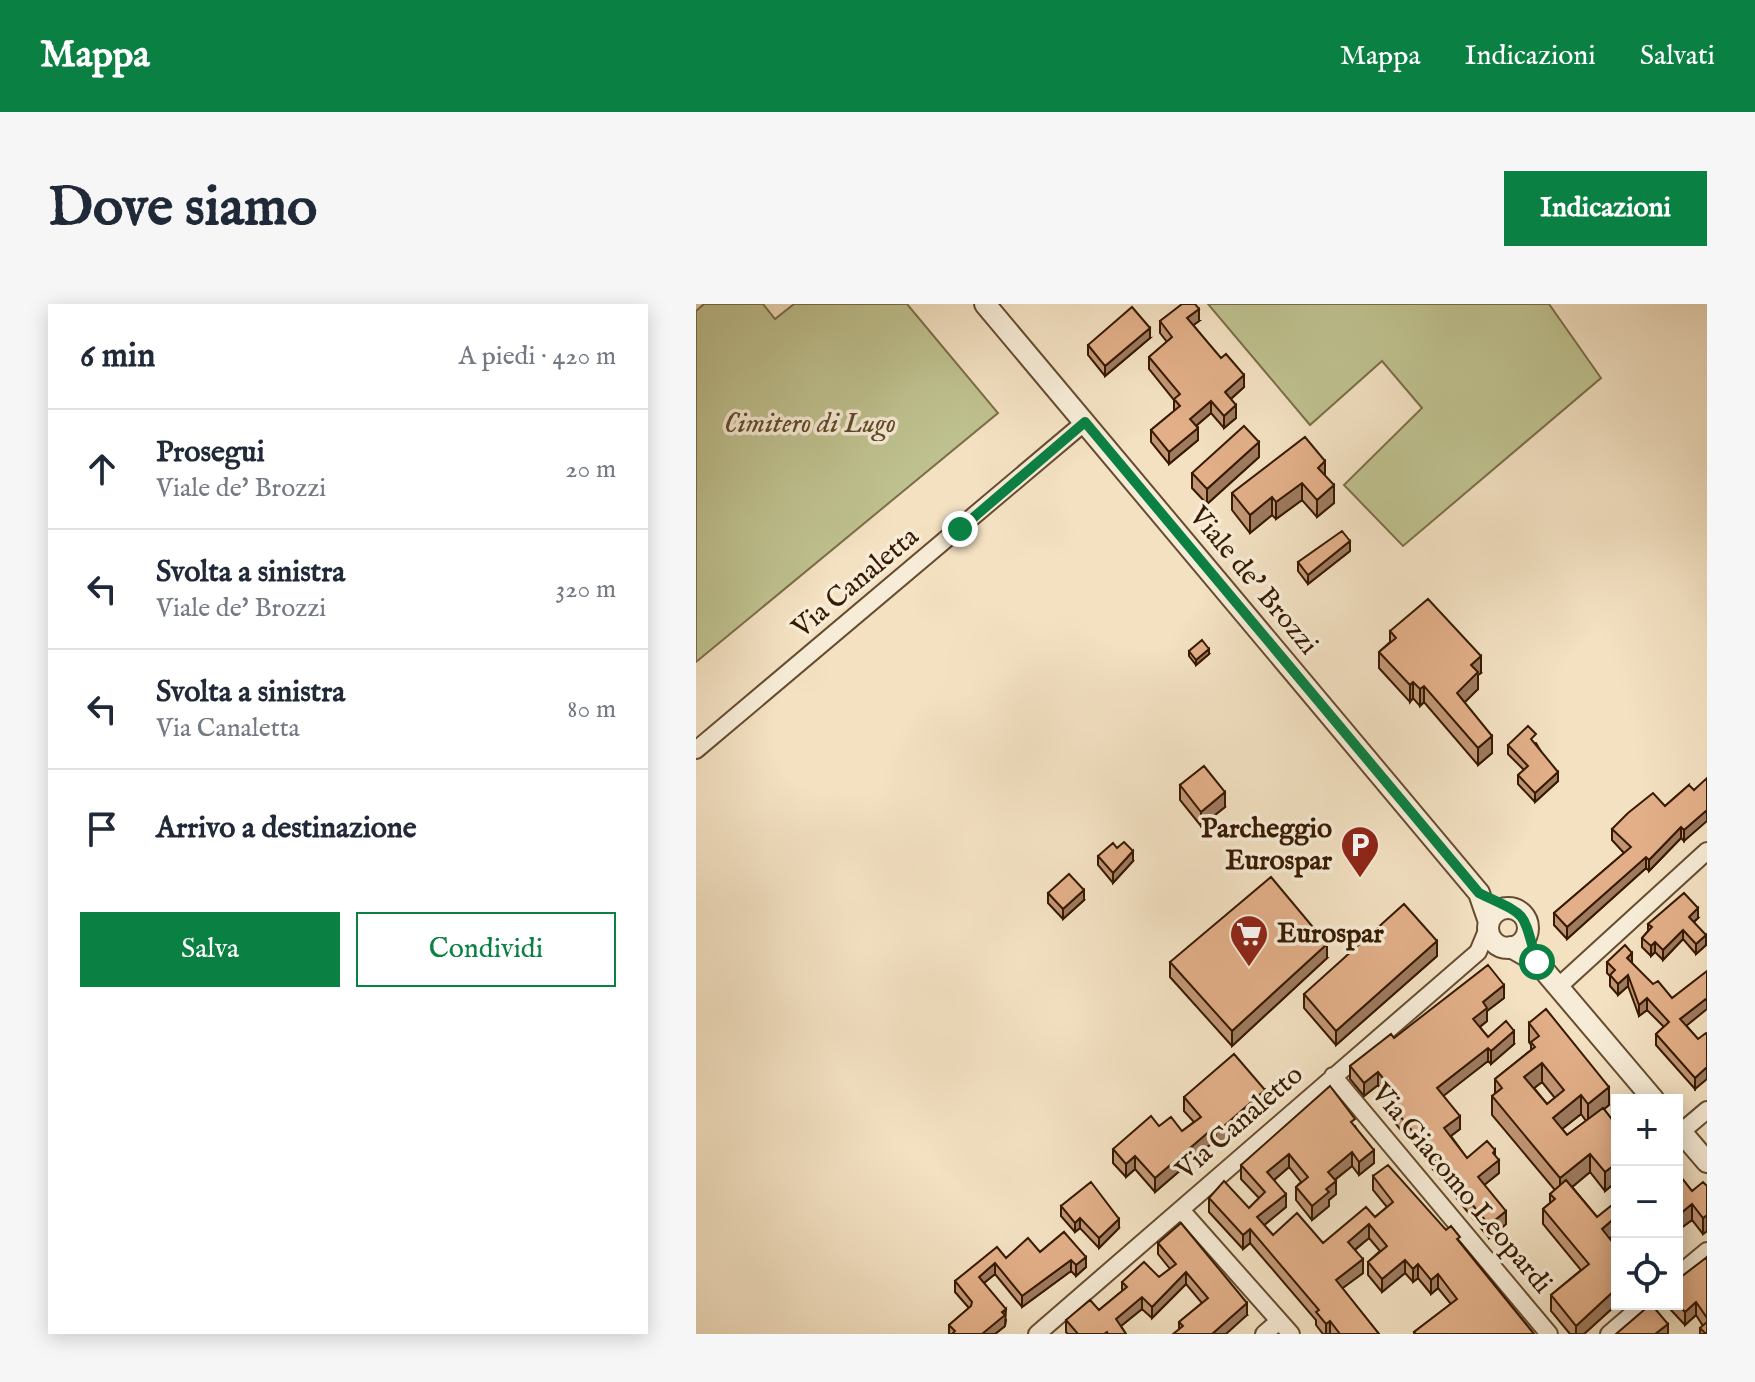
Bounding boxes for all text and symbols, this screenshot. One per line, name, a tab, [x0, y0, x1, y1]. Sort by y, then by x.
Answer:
text: Mappa	[40, 32, 150, 80]
text: Mappa	[1340, 39, 1421, 74]
text: Indicazioni	[1465, 39, 1596, 74]
text: Salvati	[1640, 39, 1715, 74]
button: Indicazioni	[1504, 171, 1707, 246]
text: Dove siamo	[48, 173, 317, 244]
text: 6 min	[80, 335, 155, 378]
text: A piedi · 420 m	[459, 340, 616, 373]
park label: Cimitero di Lugo	[724, 407, 896, 442]
text: Prosegui	[156, 434, 265, 472]
icon: ahead	[80, 447, 124, 491]
text: 20 m	[565, 453, 616, 486]
text: Viale de' Brozzi	[156, 472, 326, 505]
street label: Viale de' Brozzi	[1180, 499, 1325, 662]
route end	[942, 511, 978, 547]
street label: Via Canaletta	[785, 519, 927, 647]
text: Svolta a sinistra	[156, 554, 345, 592]
icon: left	[80, 567, 124, 611]
text: 320 m	[556, 573, 616, 606]
text: Viale de' Brozzi	[156, 592, 326, 625]
text: Svolta a sinistra	[156, 674, 345, 712]
icon: left	[80, 687, 124, 731]
text: 80 m	[567, 693, 616, 726]
text: Via Canaletta	[156, 712, 300, 745]
icon: arrive	[80, 807, 124, 851]
text: Arrivo a destinazione	[156, 810, 417, 848]
place label: Parcheggio Eurospar	[1201, 812, 1333, 879]
parking icon: Parcheggio Eurospar	[1339, 824, 1381, 879]
button: Salva	[80, 912, 340, 987]
button: Condividi	[356, 912, 616, 987]
supermarket icon: Eurospar	[1228, 913, 1270, 968]
place label: Eurospar	[1277, 917, 1384, 952]
route start	[1519, 944, 1555, 980]
street label: Via Canaletto	[1168, 1058, 1311, 1189]
street label: Via Giacomo Leopardi	[1362, 1076, 1559, 1301]
map controls	[1611, 1094, 1683, 1310]
button: +	[1611, 1094, 1683, 1166]
button: −	[1611, 1166, 1683, 1238]
button: locate	[1611, 1238, 1683, 1310]

